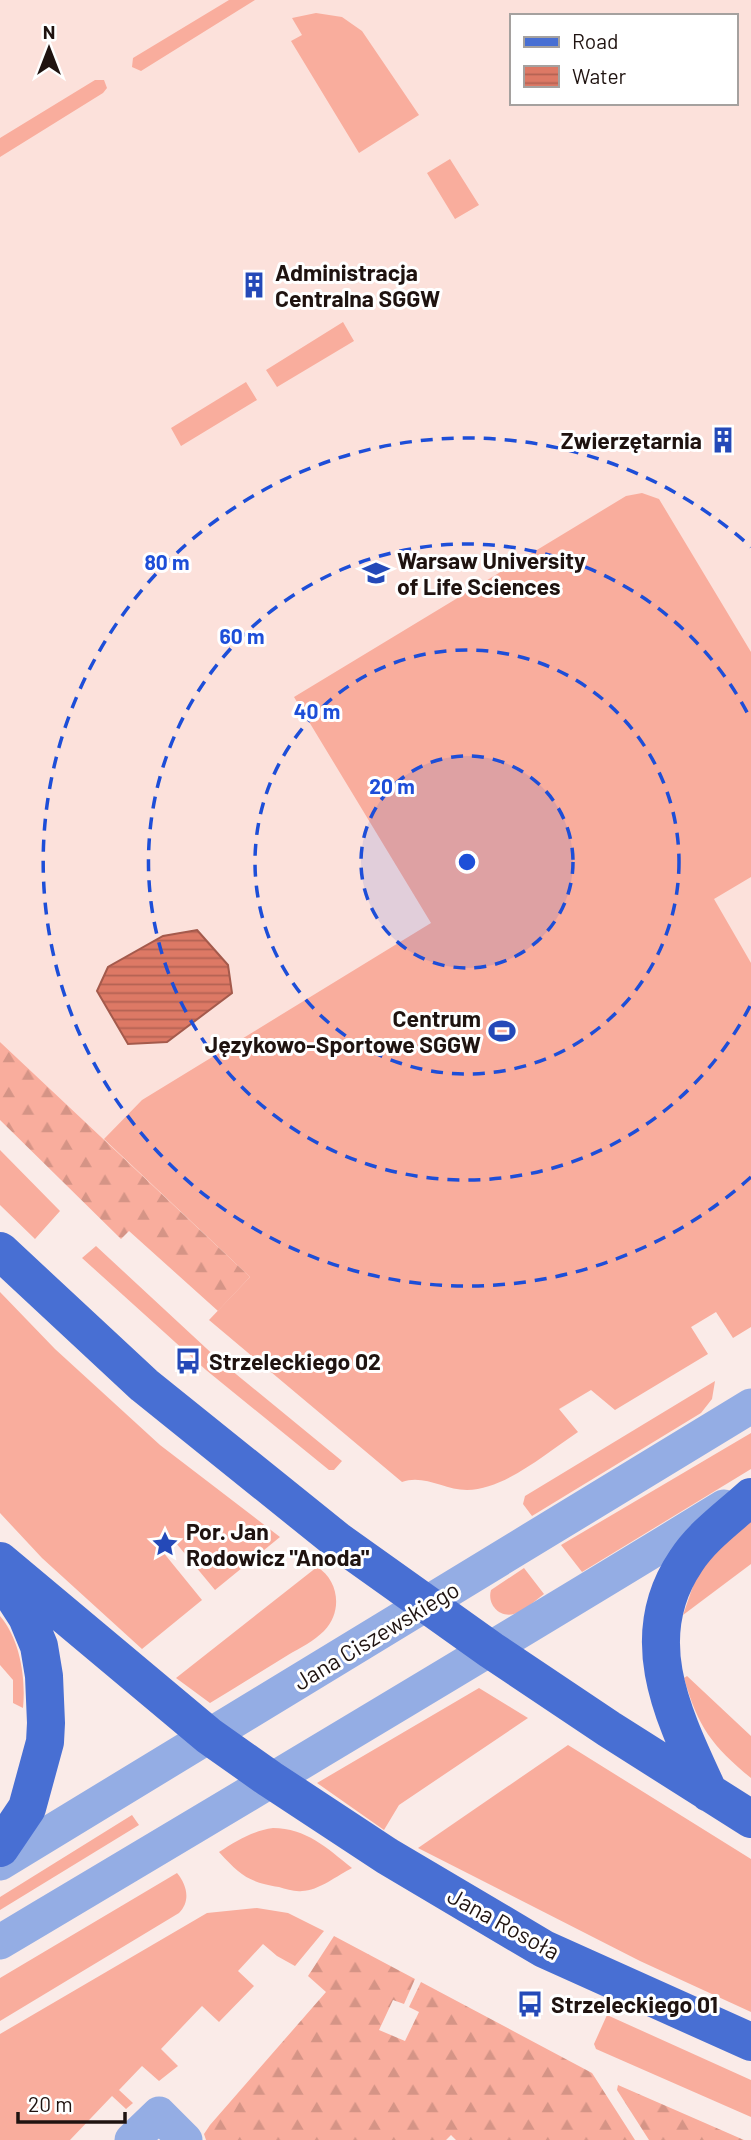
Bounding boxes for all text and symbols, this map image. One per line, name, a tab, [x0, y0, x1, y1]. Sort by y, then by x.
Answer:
north arrow	[14, 14, 84, 84]
legend	[510, 14, 737, 105]
text: N	[43, 20, 55, 43]
text: Road	[572, 28, 618, 53]
text: Water	[572, 63, 627, 88]
place label: Administracja Centralna SGGW	[275, 258, 440, 312]
building icon: Administracja Centralna SGGW	[239, 270, 269, 300]
building icon: Zwierzętarnia	[708, 425, 738, 455]
place label: Zwierzętarnia	[561, 426, 702, 454]
place label: Warsaw University of Life Sciences	[397, 546, 586, 600]
text: 80 m	[144, 549, 190, 574]
school or university icon: Warsaw University of Life Sciences	[361, 558, 391, 588]
text: 60 m	[220, 623, 264, 648]
text: 40 m	[294, 698, 340, 723]
text: 20 m	[369, 773, 415, 798]
centre of rings	[455, 850, 479, 874]
place label: Centrum Językowo-Sportowe SGGW	[205, 1004, 481, 1058]
sports icon: Centrum Językowo-Sportowe SGGW	[487, 1016, 517, 1046]
bus stop icon: Strzeleckiego 02	[173, 1346, 203, 1376]
place label: Strzeleckiego 02	[209, 1347, 381, 1375]
place label: Por. Jan Rodowicz "Anoda"	[186, 1517, 369, 1571]
place icon: Por. Jan Rodowicz "Anoda"	[150, 1529, 180, 1559]
street label: Jana Ciszewskiego	[288, 1575, 464, 1695]
street label: Jana Rosoła	[443, 1881, 565, 1965]
bus stop icon: Strzeleckiego 01	[515, 1989, 545, 2019]
place label: Strzeleckiego 01	[551, 1990, 718, 2018]
scale bar	[18, 2080, 124, 2124]
text: 20 m	[28, 2091, 73, 2116]

